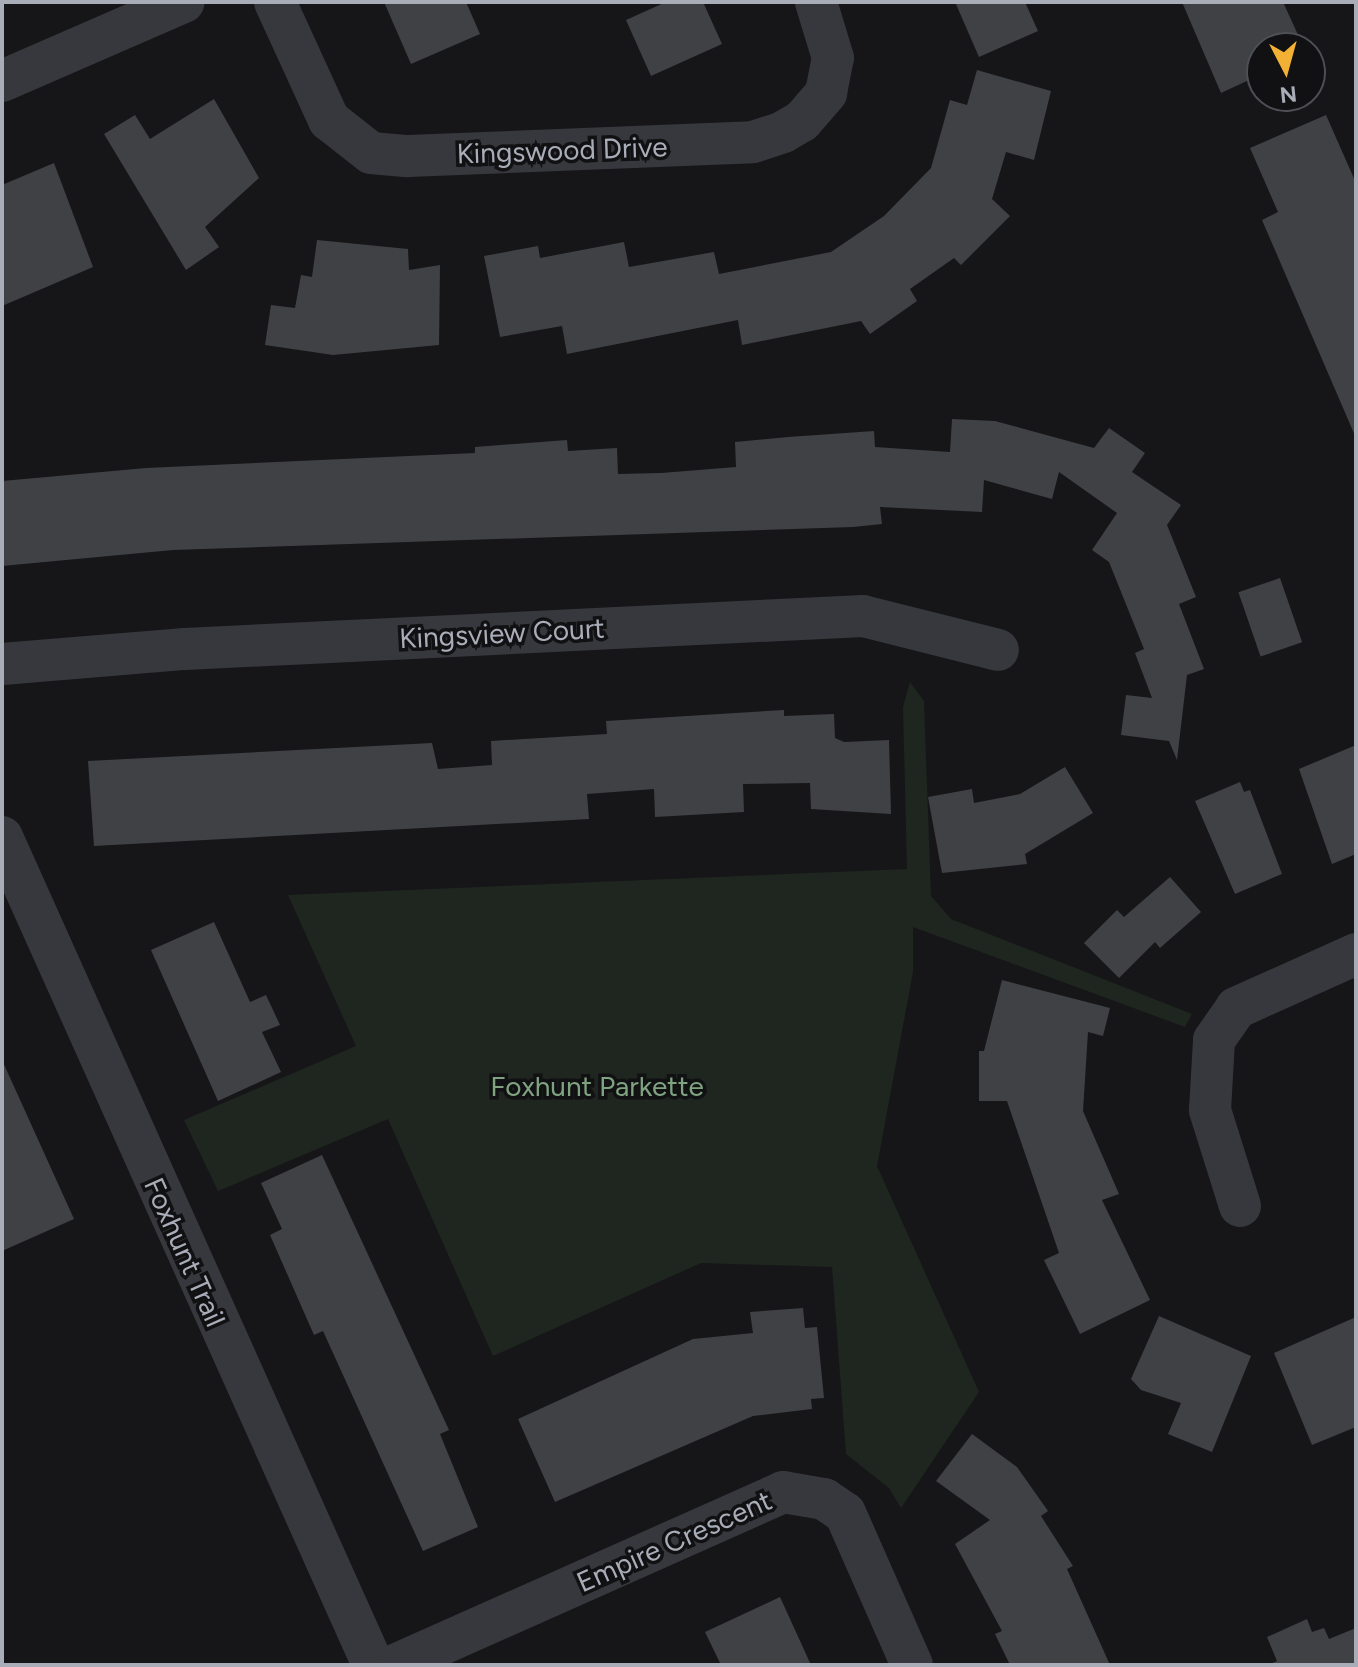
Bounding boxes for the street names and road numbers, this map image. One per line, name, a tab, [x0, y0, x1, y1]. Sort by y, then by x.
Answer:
street label: Kingswood Drive	[456, 130, 668, 170]
street label: Kingsview Court	[398, 611, 606, 655]
street label: Foxhunt Trail	[137, 1172, 233, 1332]
street label: Empire Crescent	[571, 1483, 777, 1599]

